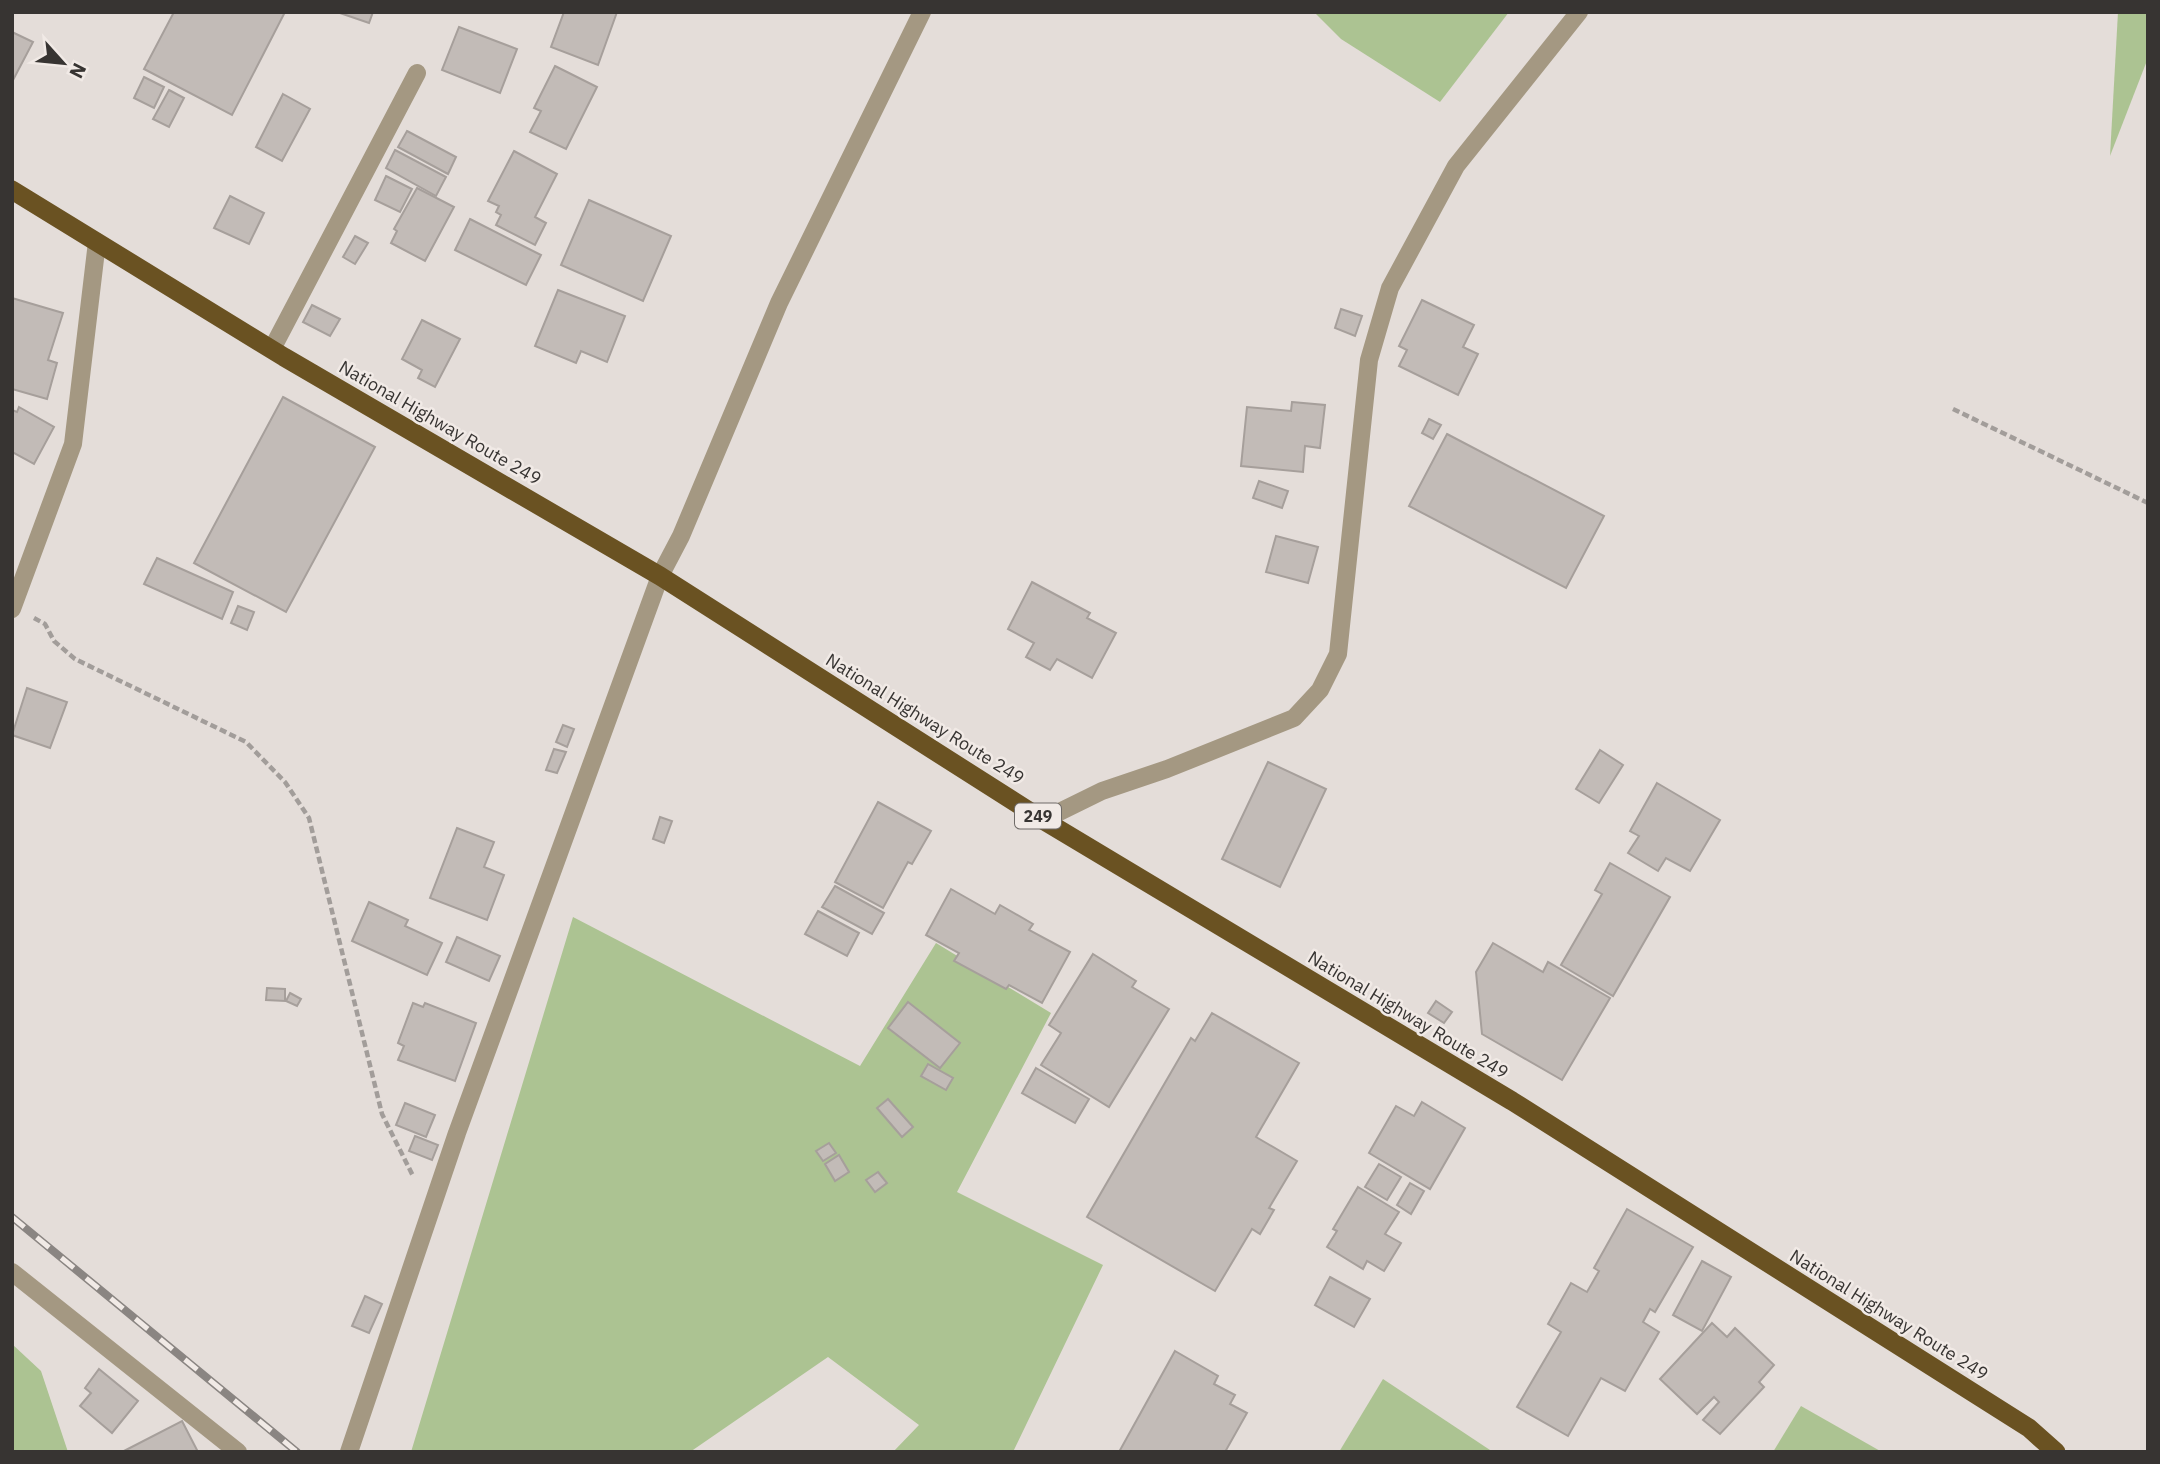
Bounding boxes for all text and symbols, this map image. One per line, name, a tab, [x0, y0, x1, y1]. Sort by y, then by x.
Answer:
north arrow	[28, 28, 98, 98]
text: N	[64, 59, 92, 82]
street label: National Highway Route 249	[335, 355, 546, 490]
street label: National Highway Route 249	[822, 648, 1029, 789]
road number: 249	[1015, 804, 1061, 828]
street label: National Highway Route 249	[1304, 946, 1513, 1084]
street label: National Highway Route 249	[1786, 1244, 1993, 1385]

